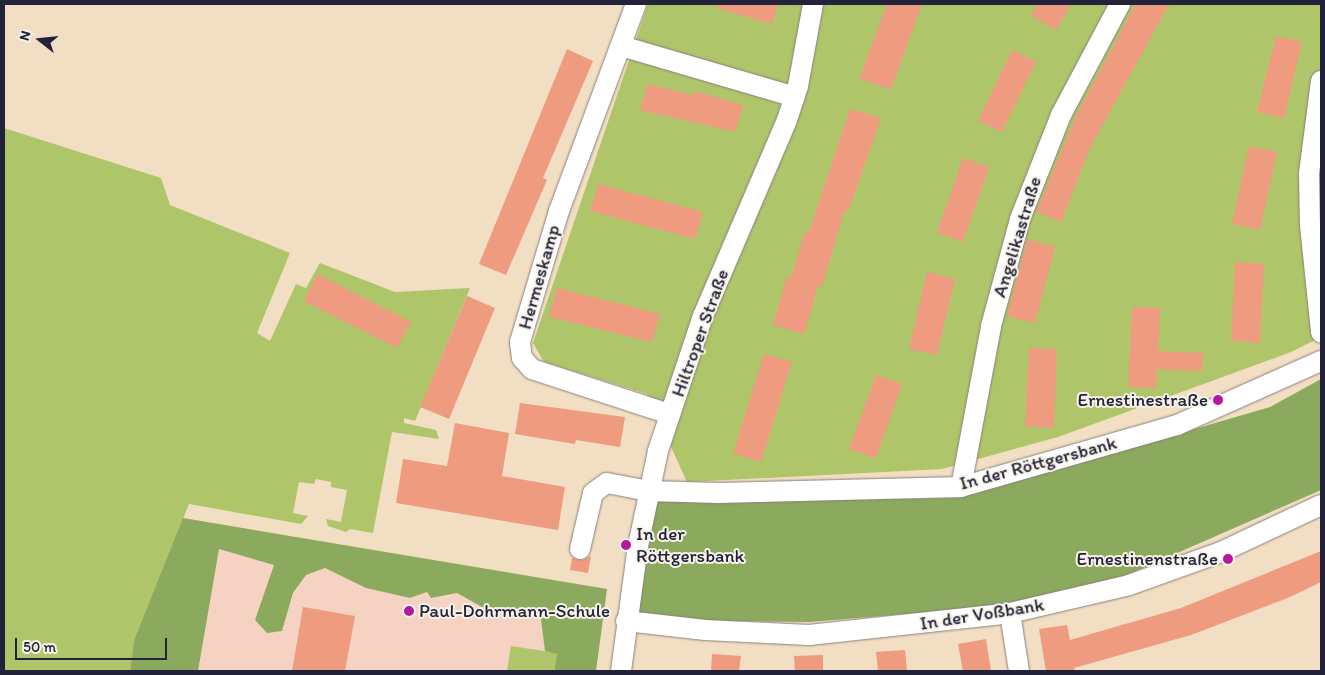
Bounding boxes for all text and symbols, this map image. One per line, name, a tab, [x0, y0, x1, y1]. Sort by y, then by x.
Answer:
north arrow	[15, 15, 65, 65]
text: N	[16, 29, 35, 43]
street label: Angelikastraße	[988, 174, 1046, 300]
street label: Hermeskamp	[513, 222, 565, 332]
street label: Hiltroper Straße	[666, 266, 734, 400]
place label: Ernestinestraße	[1078, 389, 1208, 411]
marker: Ernestinestraße	[1212, 394, 1224, 406]
street label: In der Röttgersbank	[957, 431, 1119, 495]
place label: In der Röttgersbank	[636, 523, 744, 567]
marker: In der Röttgersbank	[620, 539, 632, 551]
place label: Ernestinenstraße	[1077, 548, 1218, 570]
marker: Ernestinenstraße	[1222, 553, 1234, 565]
street label: In der Voßbank	[919, 593, 1045, 635]
place label: Paul-Dohrmann-Schule	[419, 600, 610, 622]
marker: Paul-Dohrmann-Schule	[403, 605, 415, 617]
scale bar	[18, 628, 170, 660]
text: 50 m	[23, 638, 56, 656]

